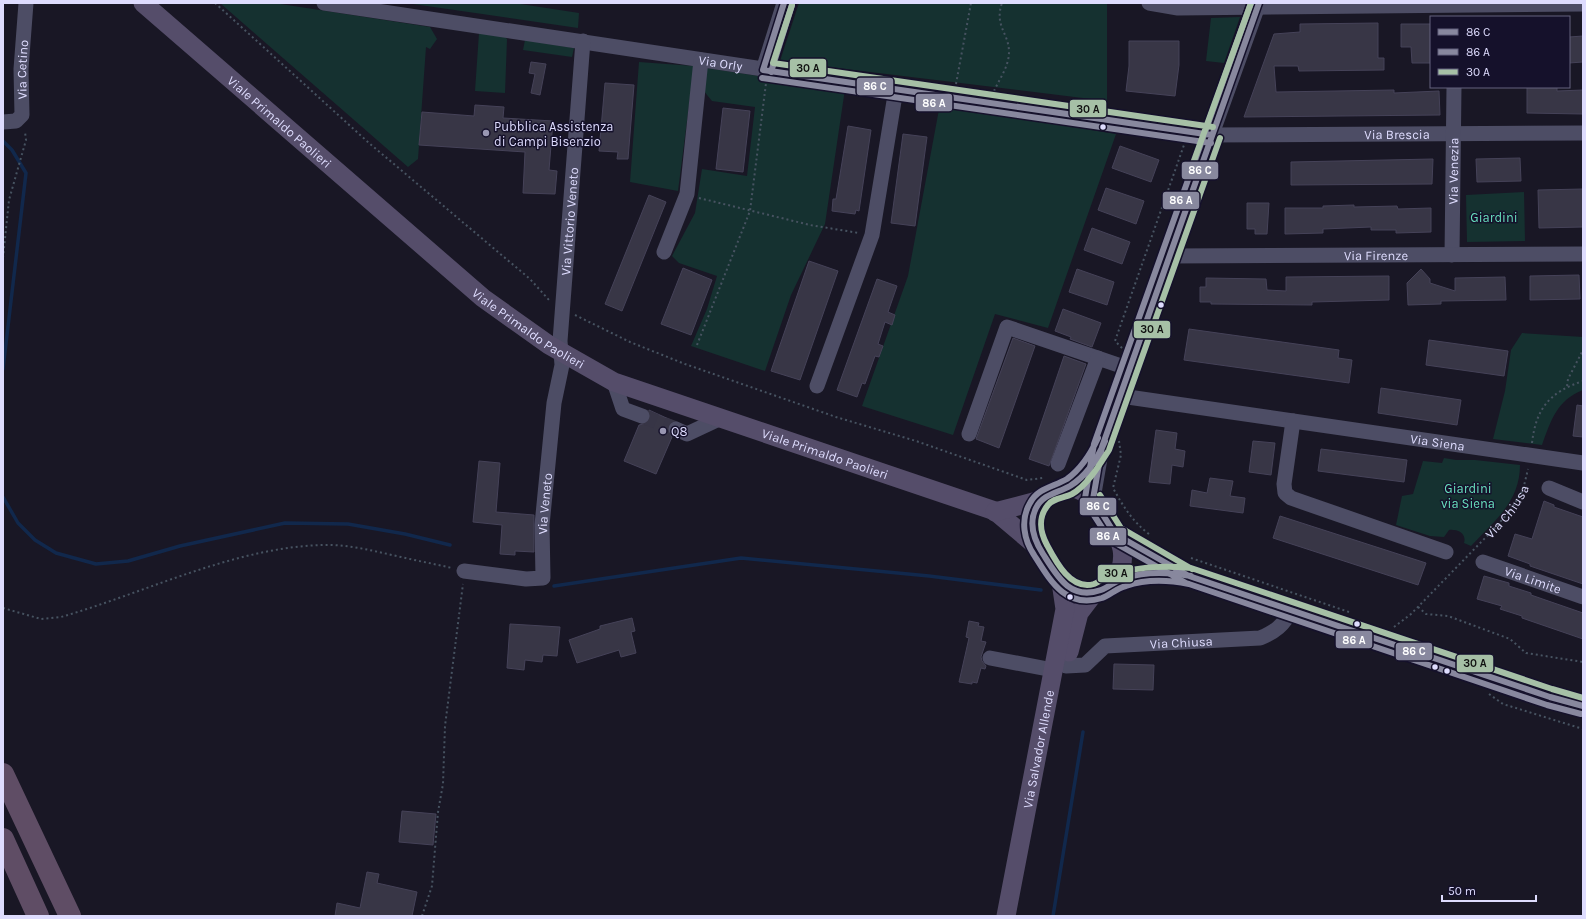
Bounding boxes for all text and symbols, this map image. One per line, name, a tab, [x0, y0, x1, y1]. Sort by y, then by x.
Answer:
legend	[1430, 16, 1570, 88]
text: 86 C	[1466, 25, 1490, 39]
street label: Via Cetino	[13, 39, 31, 100]
text: 86 A	[1466, 45, 1490, 59]
street label: Via Orly	[698, 52, 744, 73]
line badge: 30 A	[789, 58, 827, 78]
text: 30 A	[796, 62, 820, 75]
text: 30 A	[1466, 65, 1490, 79]
street label: Viale Primaldo Paolieri	[225, 72, 335, 171]
line badge: 86 C	[856, 77, 894, 96]
text: 86 C	[863, 80, 887, 93]
line badge: 86 A	[915, 93, 953, 112]
text: 86 A	[922, 97, 946, 110]
line badge: 30 A	[1069, 99, 1107, 118]
text: 30 A	[1076, 103, 1100, 116]
place label: Pubblica Assistenza di Campi Bisenzio	[494, 119, 614, 149]
unlabelled marker	[1098, 122, 1108, 132]
street label: Via Brescia	[1364, 126, 1430, 142]
marker: Pubblica Assistenza di Campi Bisenzio	[481, 128, 491, 138]
street label: Via Venezia	[1445, 138, 1461, 204]
line badge: 86 C	[1181, 161, 1219, 180]
text: 86 C	[1188, 164, 1212, 177]
street label: Via Vittorio Veneto	[558, 167, 581, 276]
line badge: 86 A	[1162, 191, 1200, 210]
text: 86 A	[1169, 194, 1193, 207]
park label: Giardini	[1470, 210, 1518, 225]
street label: Via Firenze	[1344, 247, 1408, 263]
street label: Viale Primaldo Paolieri	[469, 285, 588, 371]
unlabelled marker	[1156, 300, 1166, 310]
line badge: 30 A	[1133, 320, 1171, 339]
text: 30 A	[1140, 323, 1164, 336]
place label: Q8	[671, 424, 687, 439]
street label: Viale Primaldo Paolieri	[760, 425, 891, 482]
marker: Q8	[658, 426, 668, 436]
street label: Via Siena	[1409, 431, 1466, 453]
street label: Via Veneto	[534, 472, 555, 534]
park label: Giardini via Siena	[1441, 481, 1495, 511]
street label: Via Chiusa	[1482, 484, 1531, 541]
line badge: 86 C	[1079, 497, 1117, 516]
text: 86 C	[1086, 500, 1110, 513]
line badge: 86 A	[1089, 527, 1127, 546]
text: 86 A	[1096, 530, 1120, 543]
street label: Via Limite	[1503, 563, 1564, 596]
line badge: 30 A	[1097, 564, 1134, 583]
text: 30 A	[1104, 567, 1128, 580]
unlabelled marker	[1065, 592, 1075, 602]
unlabelled marker	[1352, 619, 1362, 629]
line badge: 86 A	[1335, 630, 1373, 649]
street label: Via Chiusa	[1149, 633, 1213, 651]
text: 86 A	[1342, 634, 1366, 647]
line badge: 86 C	[1395, 642, 1433, 661]
text: 86 C	[1402, 645, 1426, 658]
line badge: 30 A	[1456, 654, 1494, 673]
text: 30 A	[1463, 657, 1487, 670]
unlabelled marker	[1430, 662, 1440, 672]
unlabelled marker	[1442, 666, 1452, 676]
street label: Via Salvador Allende	[1019, 688, 1057, 809]
scale bar	[1442, 877, 1536, 903]
text: 50 m	[1448, 884, 1476, 898]

